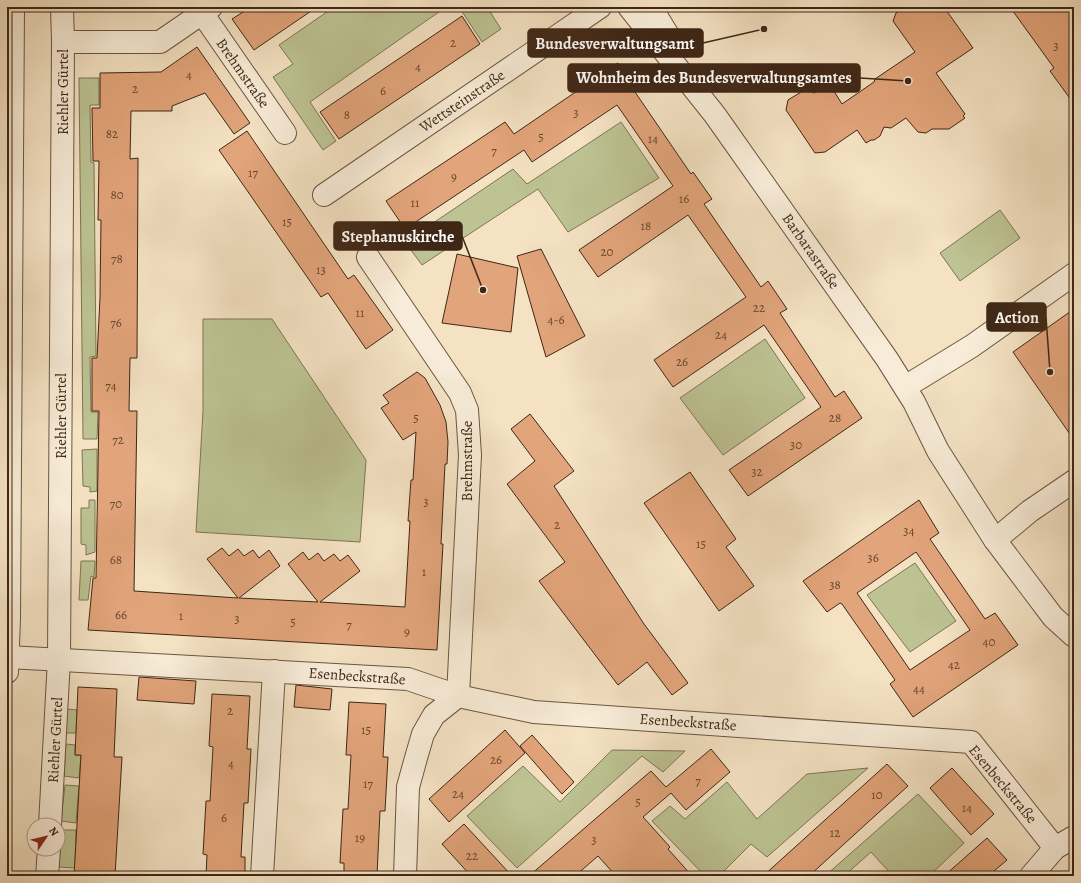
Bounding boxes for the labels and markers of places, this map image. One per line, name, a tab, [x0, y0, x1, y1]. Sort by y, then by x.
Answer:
callout: Bundesverwaltungsamt	[528, 29, 703, 57]
callout: Wohnheim des Bundesverwaltungsamtes	[568, 64, 860, 92]
callout: Stephanuskirche	[334, 222, 462, 250]
callout: Action	[987, 303, 1046, 331]

